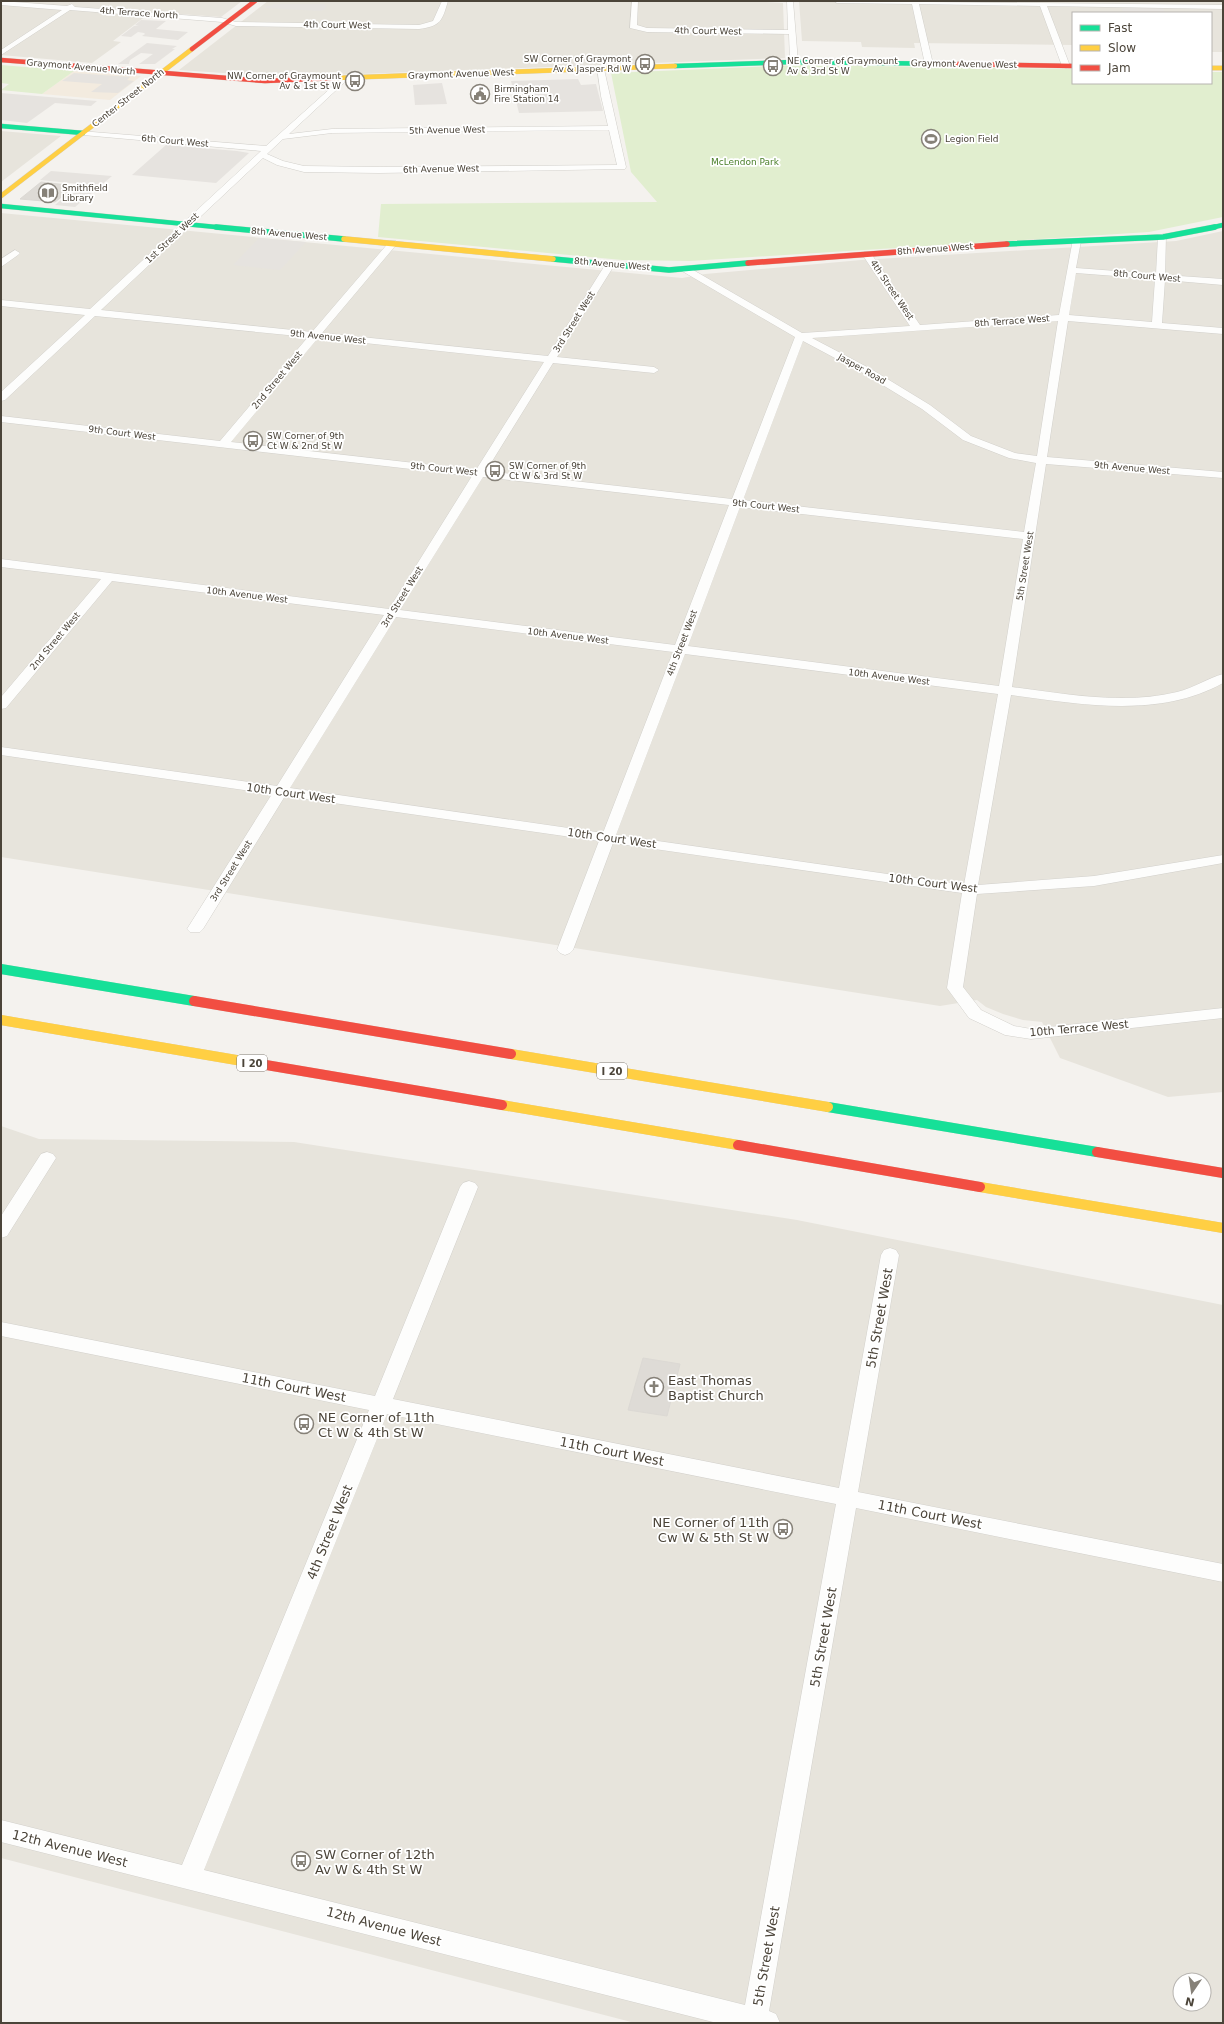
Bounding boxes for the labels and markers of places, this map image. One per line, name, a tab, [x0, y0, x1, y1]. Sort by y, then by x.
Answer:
bus stop icon: SW Corner of Graymont Av & Jasper Rd W	[634, 53, 656, 75]
place label: SW Corner of Graymont Av & Jasper Rd W	[524, 54, 631, 74]
bus stop icon: NE Corner of Graymount Av & 3rd St W	[762, 55, 784, 77]
place label: NE Corner of Graymount Av & 3rd St W	[787, 56, 898, 76]
bus stop icon: NW Corner of Graymount Av & 1st St W	[344, 70, 366, 92]
place label: NW Corner of Graymount Av & 1st St W	[227, 71, 341, 91]
public building icon: Birmingham Fire Station 14	[469, 83, 491, 105]
place label: Birmingham Fire Station 14	[494, 84, 560, 104]
sports icon: Legion Field	[920, 128, 942, 150]
place label: Legion Field	[945, 134, 998, 144]
library icon: Smithfield Library	[37, 182, 59, 204]
place label: Smithfield Library	[62, 183, 108, 203]
bus stop icon: SW Corner of 9th Ct W & 2nd St W	[242, 430, 264, 452]
place label: SW Corner of 9th Ct W & 2nd St W	[267, 431, 344, 451]
bus stop icon: SW Corner of 9th Ct W & 3rd St W	[484, 460, 506, 482]
place label: SW Corner of 9th Ct W & 3rd St W	[509, 461, 586, 481]
place label: East Thomas Baptist Church	[668, 1373, 764, 1403]
church icon: East Thomas Baptist Church	[643, 1376, 665, 1398]
place label: NE Corner of 11th Ct W & 4th St W	[318, 1410, 434, 1440]
bus stop icon: NE Corner of 11th Ct W & 4th St W	[293, 1413, 315, 1435]
place label: NE Corner of 11th Cw W & 5th St W	[653, 1515, 769, 1545]
bus stop icon: NE Corner of 11th Cw W & 5th St W	[772, 1518, 794, 1540]
place label: SW Corner of 12th Av W & 4th St W	[315, 1847, 435, 1877]
bus stop icon: SW Corner of 12th Av W & 4th St W	[290, 1850, 312, 1872]

